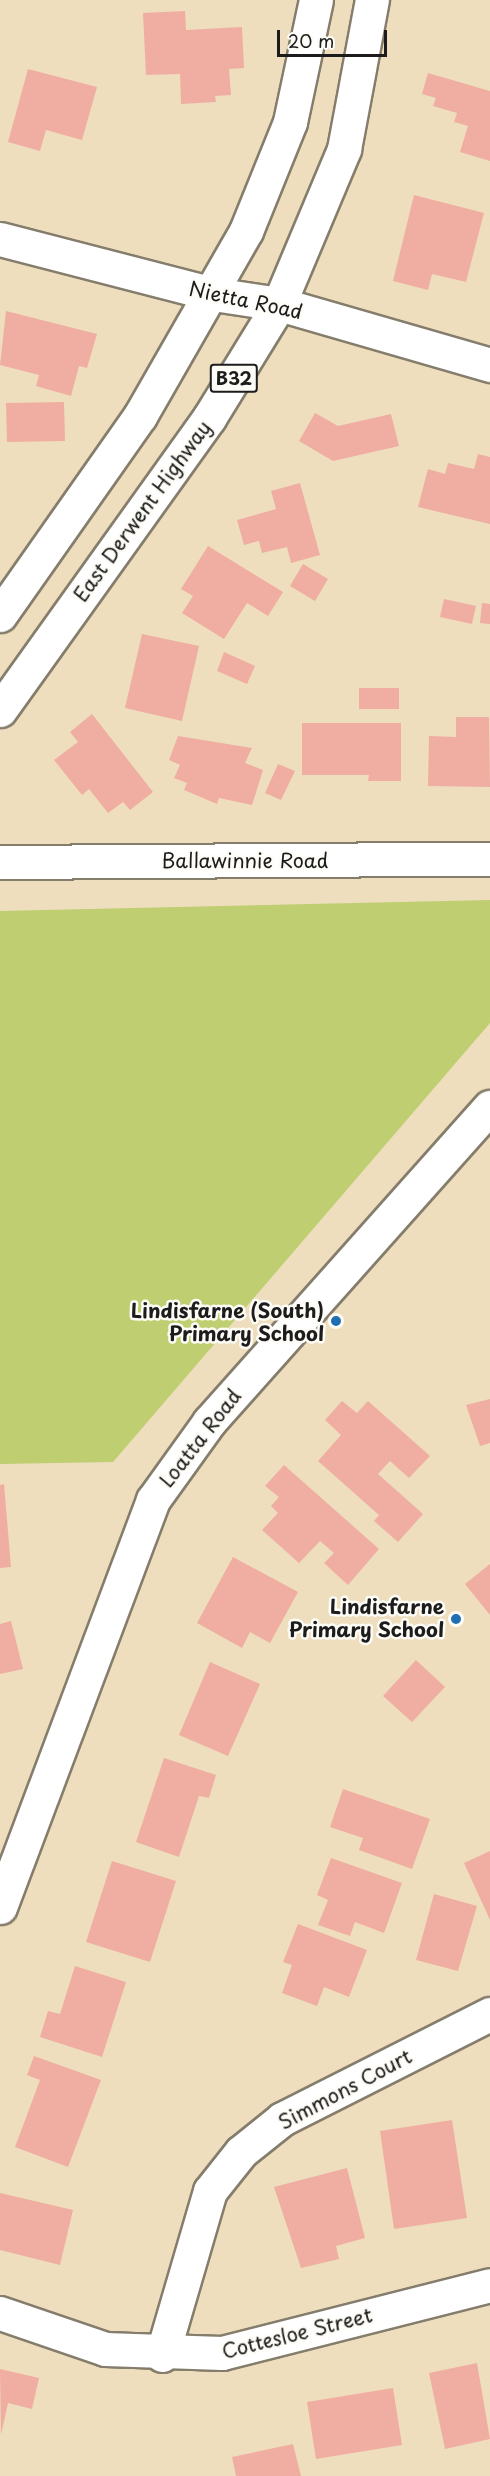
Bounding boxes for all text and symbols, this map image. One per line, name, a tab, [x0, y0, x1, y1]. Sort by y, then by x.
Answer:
scale bar	[280, 18, 390, 56]
text: 20 m	[288, 27, 334, 54]
street label: Nietta Road	[187, 276, 305, 324]
road number: B32	[208, 363, 260, 393]
street label: East Derwent Highway	[68, 415, 216, 607]
street label: Ballawinnie Road	[162, 848, 328, 872]
place label: Lindisfarne (South) Primary School	[130, 1298, 324, 1345]
marker: Lindisfarne (South) Primary School	[329, 1314, 343, 1328]
street label: Loatta Road	[155, 1384, 245, 1492]
place label: Lindisfarne Primary School	[289, 1595, 444, 1642]
marker: Lindisfarne Primary School	[449, 1612, 463, 1626]
street label: Simmons Court	[274, 2044, 416, 2134]
street label: Cottesloe Street	[219, 2303, 375, 2363]

